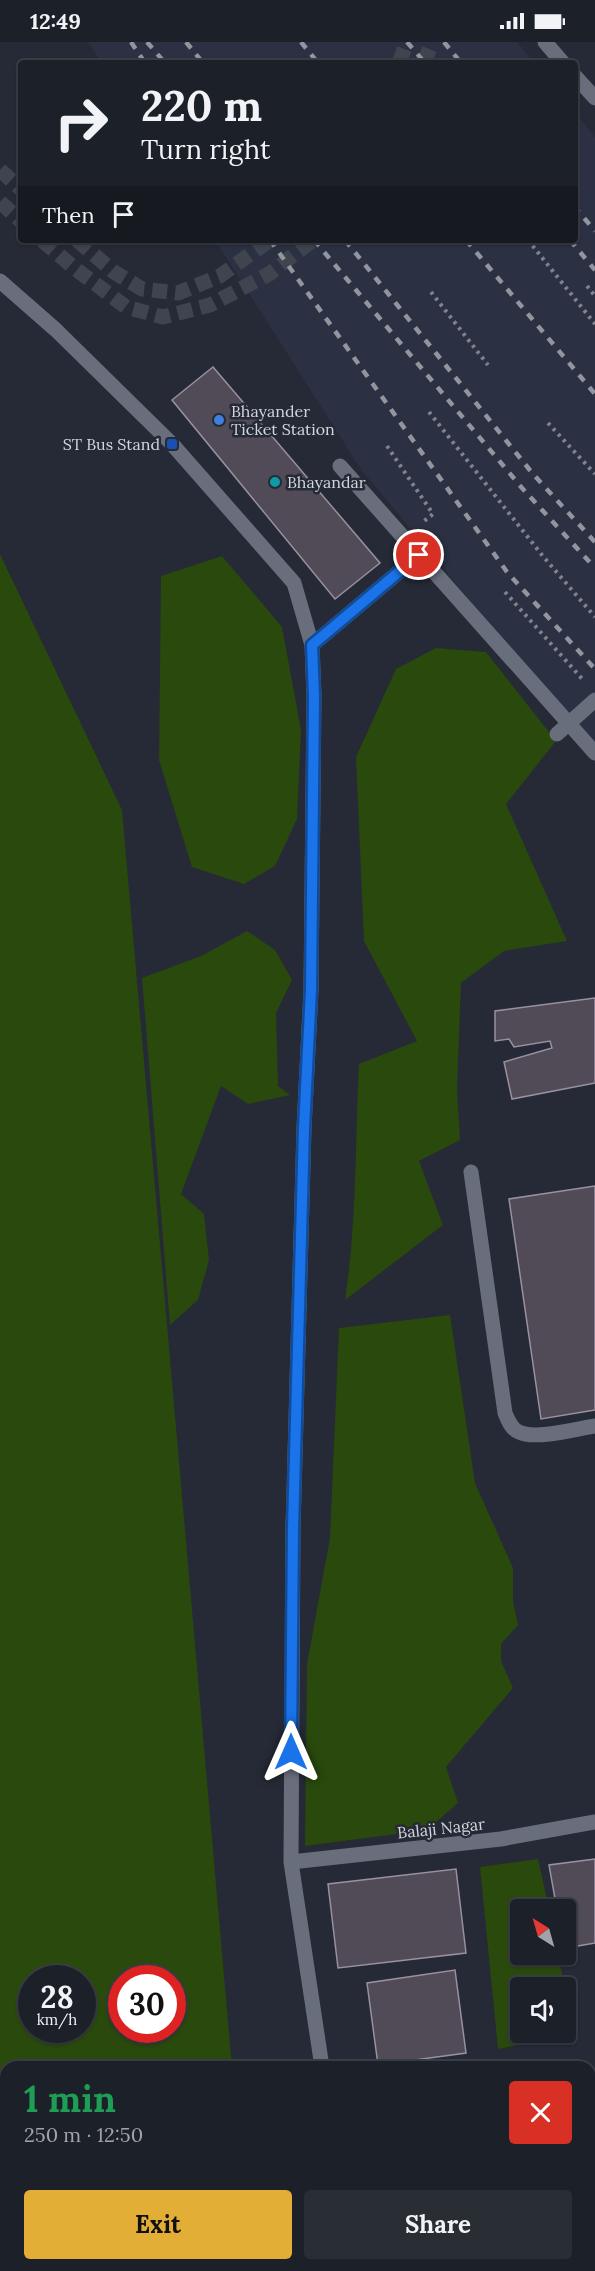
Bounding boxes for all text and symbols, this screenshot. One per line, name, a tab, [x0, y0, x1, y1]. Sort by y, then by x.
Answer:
text: 12:49	[30, 7, 81, 35]
text: 220 m	[141, 79, 262, 133]
icon: right	[42, 84, 120, 162]
text: Turn right	[141, 132, 270, 166]
icon: arrive	[107, 198, 140, 231]
text: Then	[42, 201, 95, 229]
place label: Bhayander Ticket Station	[231, 401, 335, 439]
marker: Bhayander Ticket Station	[212, 413, 226, 427]
place label: ST Bus Stand	[63, 434, 160, 454]
marker: ST Bus Stand	[165, 437, 179, 451]
place label: Bhayandar	[287, 472, 366, 492]
marker: Bhayandar	[268, 475, 282, 489]
pin	[393, 529, 444, 580]
icon: arrive	[402, 538, 435, 571]
position arrow	[259, 1720, 323, 1784]
street label: Balaji Nagar	[396, 1813, 486, 1843]
north arrow	[510, 1899, 576, 1965]
map controls	[510, 1899, 576, 2043]
speed limit sign: 30	[108, 1965, 186, 2043]
button: sound	[510, 1977, 576, 2043]
text: 28	[40, 1978, 74, 2016]
text: km/h	[37, 2010, 77, 2029]
text: 1 min	[24, 2076, 116, 2122]
button: close	[509, 2081, 572, 2144]
text: 250 m · 12:50	[24, 2122, 143, 2147]
button: Exit	[24, 2190, 292, 2259]
button: Share	[304, 2190, 572, 2259]

